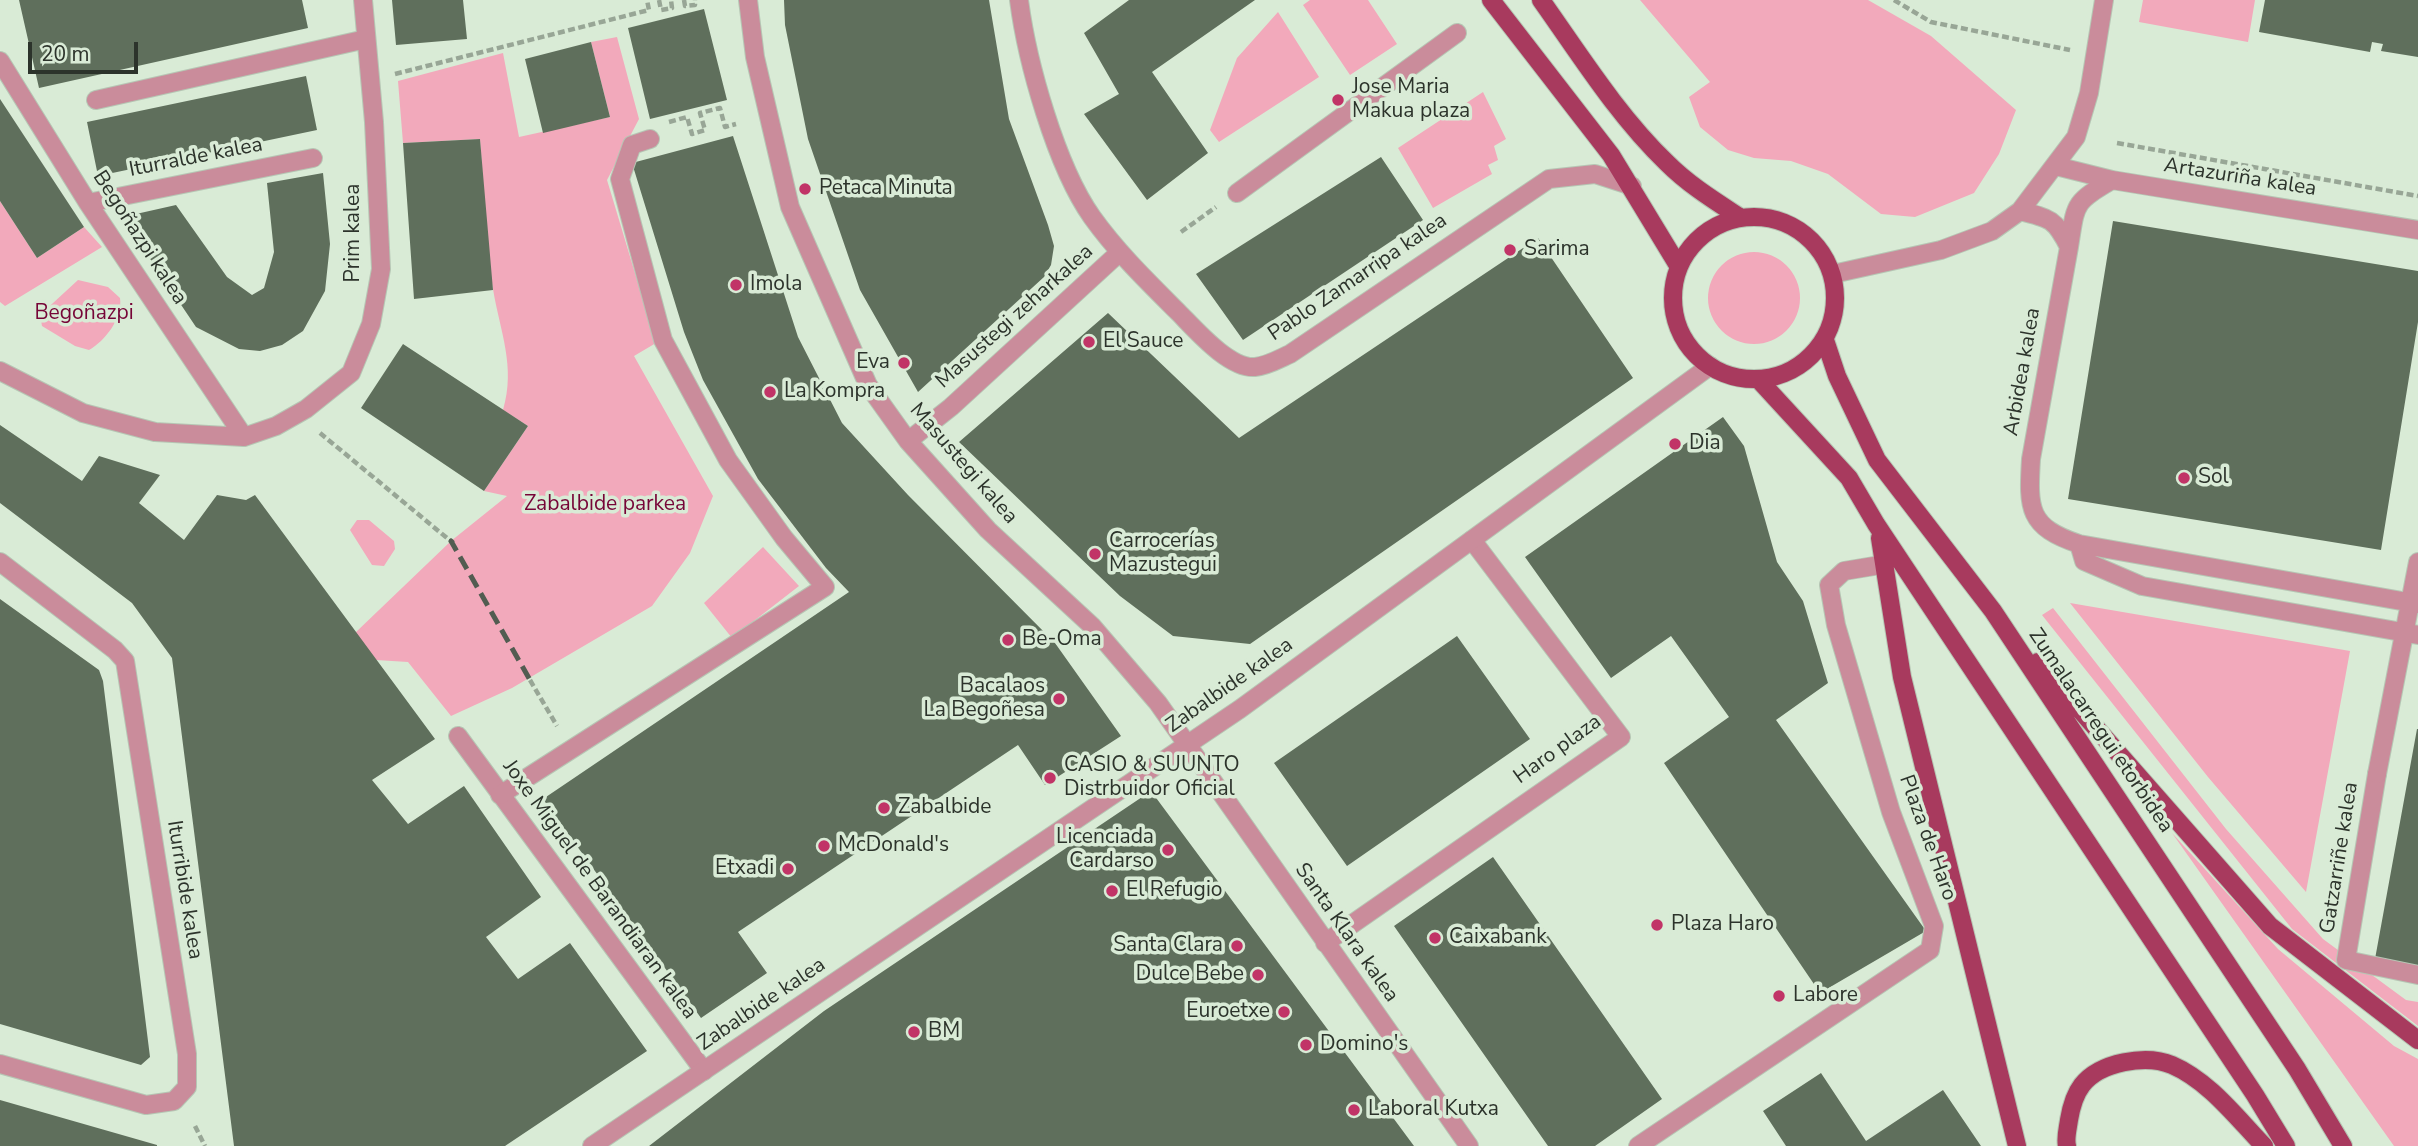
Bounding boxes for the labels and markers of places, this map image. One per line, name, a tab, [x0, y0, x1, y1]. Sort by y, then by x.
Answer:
place label: Jose Maria Makua plaza	[1352, 75, 1470, 125]
marker: Jose Maria Makua plaza	[1330, 92, 1346, 108]
place label: Petaca Minuta	[819, 176, 953, 202]
marker: Petaca Minuta	[797, 181, 813, 197]
place label: Sarima	[1524, 237, 1590, 263]
marker: Sarima	[1502, 242, 1518, 258]
place label: Imola	[750, 272, 802, 298]
marker: Imola	[728, 277, 744, 293]
place label: El Sauce	[1103, 329, 1183, 355]
marker: El Sauce	[1081, 334, 1097, 350]
place label: Eva	[856, 350, 890, 376]
marker: Eva	[896, 355, 912, 371]
place label: La Kompra	[784, 379, 885, 405]
marker: La Kompra	[762, 384, 778, 400]
place label: Dia	[1689, 431, 1721, 457]
marker: Dia	[1667, 436, 1683, 452]
place label: Sol	[2198, 465, 2229, 491]
marker: Sol	[2176, 470, 2192, 486]
place label: Carrocerías Mazustegui	[1109, 529, 1217, 579]
marker: Carrocerías Mazustegui	[1087, 546, 1103, 562]
place label: Be-Oma	[1022, 627, 1102, 653]
marker: Be-Oma	[1000, 632, 1016, 648]
place label: Bacalaos La Begoñesa	[923, 674, 1045, 724]
marker: Bacalaos La Begoñesa	[1051, 691, 1067, 707]
place label: CASIO & SUUNTO Distrbuidor Oficial	[1064, 753, 1240, 803]
marker: CASIO & SUUNTO Distrbuidor Oficial	[1042, 770, 1058, 786]
place label: Zabalbide	[898, 795, 991, 821]
marker: Zabalbide	[876, 800, 892, 816]
place label: Licenciada Cardarso	[1056, 825, 1154, 875]
place label: McDonald's	[838, 833, 949, 859]
marker: McDonald's	[816, 838, 832, 854]
marker: Licenciada Cardarso	[1160, 842, 1176, 858]
place label: Etxadi	[715, 856, 774, 882]
marker: Etxadi	[780, 861, 796, 877]
place label: El Refugio	[1126, 878, 1222, 904]
marker: El Refugio	[1104, 883, 1120, 899]
place label: Plaza Haro	[1671, 912, 1774, 938]
marker: Plaza Haro	[1649, 917, 1665, 933]
place label: Caixabank	[1449, 925, 1547, 951]
marker: Caixabank	[1427, 930, 1443, 946]
place label: Santa Clara	[1113, 933, 1223, 959]
marker: Santa Clara	[1229, 938, 1245, 954]
place label: Dulce Bebe	[1136, 962, 1244, 988]
marker: Dulce Bebe	[1250, 967, 1266, 983]
place label: Labore	[1793, 983, 1858, 1009]
marker: Labore	[1771, 988, 1787, 1004]
place label: Euroetxe	[1186, 999, 1270, 1025]
marker: Euroetxe	[1276, 1004, 1292, 1020]
place label: BM	[928, 1019, 960, 1045]
marker: BM	[906, 1024, 922, 1040]
place label: Domino's	[1320, 1032, 1408, 1058]
marker: Domino's	[1298, 1037, 1314, 1053]
place label: Laboral Kutxa	[1368, 1097, 1499, 1123]
marker: Laboral Kutxa	[1346, 1102, 1362, 1118]

